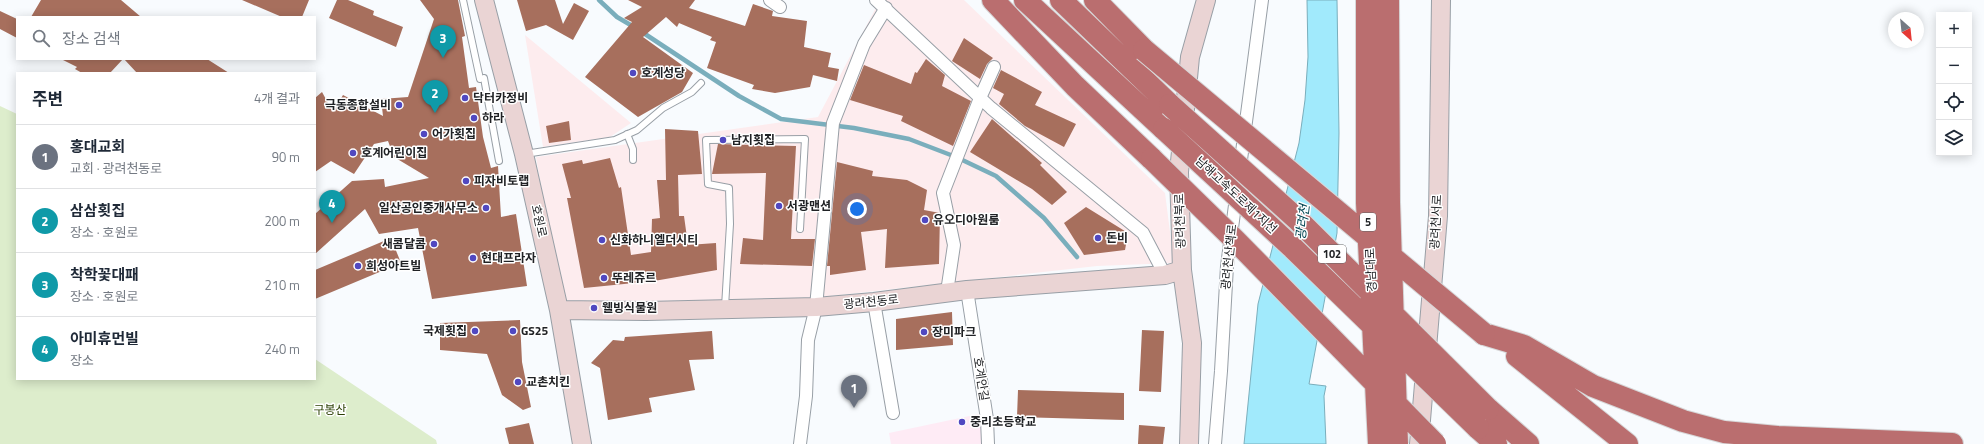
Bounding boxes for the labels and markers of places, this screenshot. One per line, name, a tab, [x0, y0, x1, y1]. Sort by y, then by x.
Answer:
pin: 3	[430, 25, 456, 58]
place label: 호계성당	[641, 63, 685, 82]
marker: 호계성당	[628, 68, 638, 78]
pin: 2	[422, 80, 448, 113]
place label: 닥터카정비	[473, 88, 528, 107]
marker: 닥터카정비	[460, 93, 470, 103]
place label: 극동종합설비	[325, 95, 391, 114]
marker: 극동종합설비	[394, 100, 404, 110]
place label: 하라	[482, 108, 504, 127]
marker: 하라	[469, 113, 479, 123]
place label: 어가횟집	[432, 124, 476, 143]
marker: 어가횟집	[419, 129, 429, 139]
place label: 남지횟집	[731, 130, 775, 149]
marker: 남지횟집	[718, 135, 728, 145]
place label: 호계어린이집	[361, 143, 427, 162]
marker: 호계어린이집	[348, 148, 358, 158]
place label: 피자비토랩	[474, 171, 529, 190]
marker: 피자비토랩	[461, 176, 471, 186]
pin: 4	[319, 190, 345, 223]
place label: 서광맨션	[787, 196, 831, 215]
place label: 일산공인중개사무소	[379, 198, 478, 217]
marker: 서광맨션	[774, 201, 784, 211]
marker: 일산공인중개사무소	[481, 203, 491, 213]
place label: 유오디아원룸	[933, 210, 999, 229]
marker: 유오디아원룸	[920, 215, 930, 225]
place label: 돈비	[1106, 228, 1128, 247]
place label: 신화하니엘더시티	[610, 230, 698, 249]
marker: 돈비	[1093, 233, 1103, 243]
place label: 새콤달콤	[382, 234, 426, 253]
marker: 신화하니엘더시티	[597, 235, 607, 245]
marker: 새콤달콤	[429, 239, 439, 249]
place label: 현대프라자	[481, 248, 536, 267]
marker: 현대프라자	[468, 253, 478, 263]
place label: 희성아트빌	[366, 256, 421, 275]
marker: 희성아트빌	[353, 261, 363, 271]
place label: 뚜레쥬르	[612, 268, 656, 287]
marker: 뚜레쥬르	[599, 273, 609, 283]
place label: 웰빙식물원	[602, 298, 657, 317]
marker: 웰빙식물원	[589, 303, 599, 313]
place label: 국제횟집	[423, 321, 467, 340]
place label: GS25	[521, 321, 549, 340]
place label: 장미파크	[932, 322, 976, 341]
marker: 국제횟집	[470, 326, 480, 336]
marker: GS25	[508, 326, 518, 336]
marker: 장미파크	[919, 327, 929, 337]
place label: 교촌치킨	[526, 372, 570, 391]
pin: 1	[841, 375, 867, 408]
marker: 교촌치킨	[513, 377, 523, 387]
place label: 중리초등학교	[970, 412, 1036, 431]
marker: 중리초등학교	[957, 417, 967, 427]

